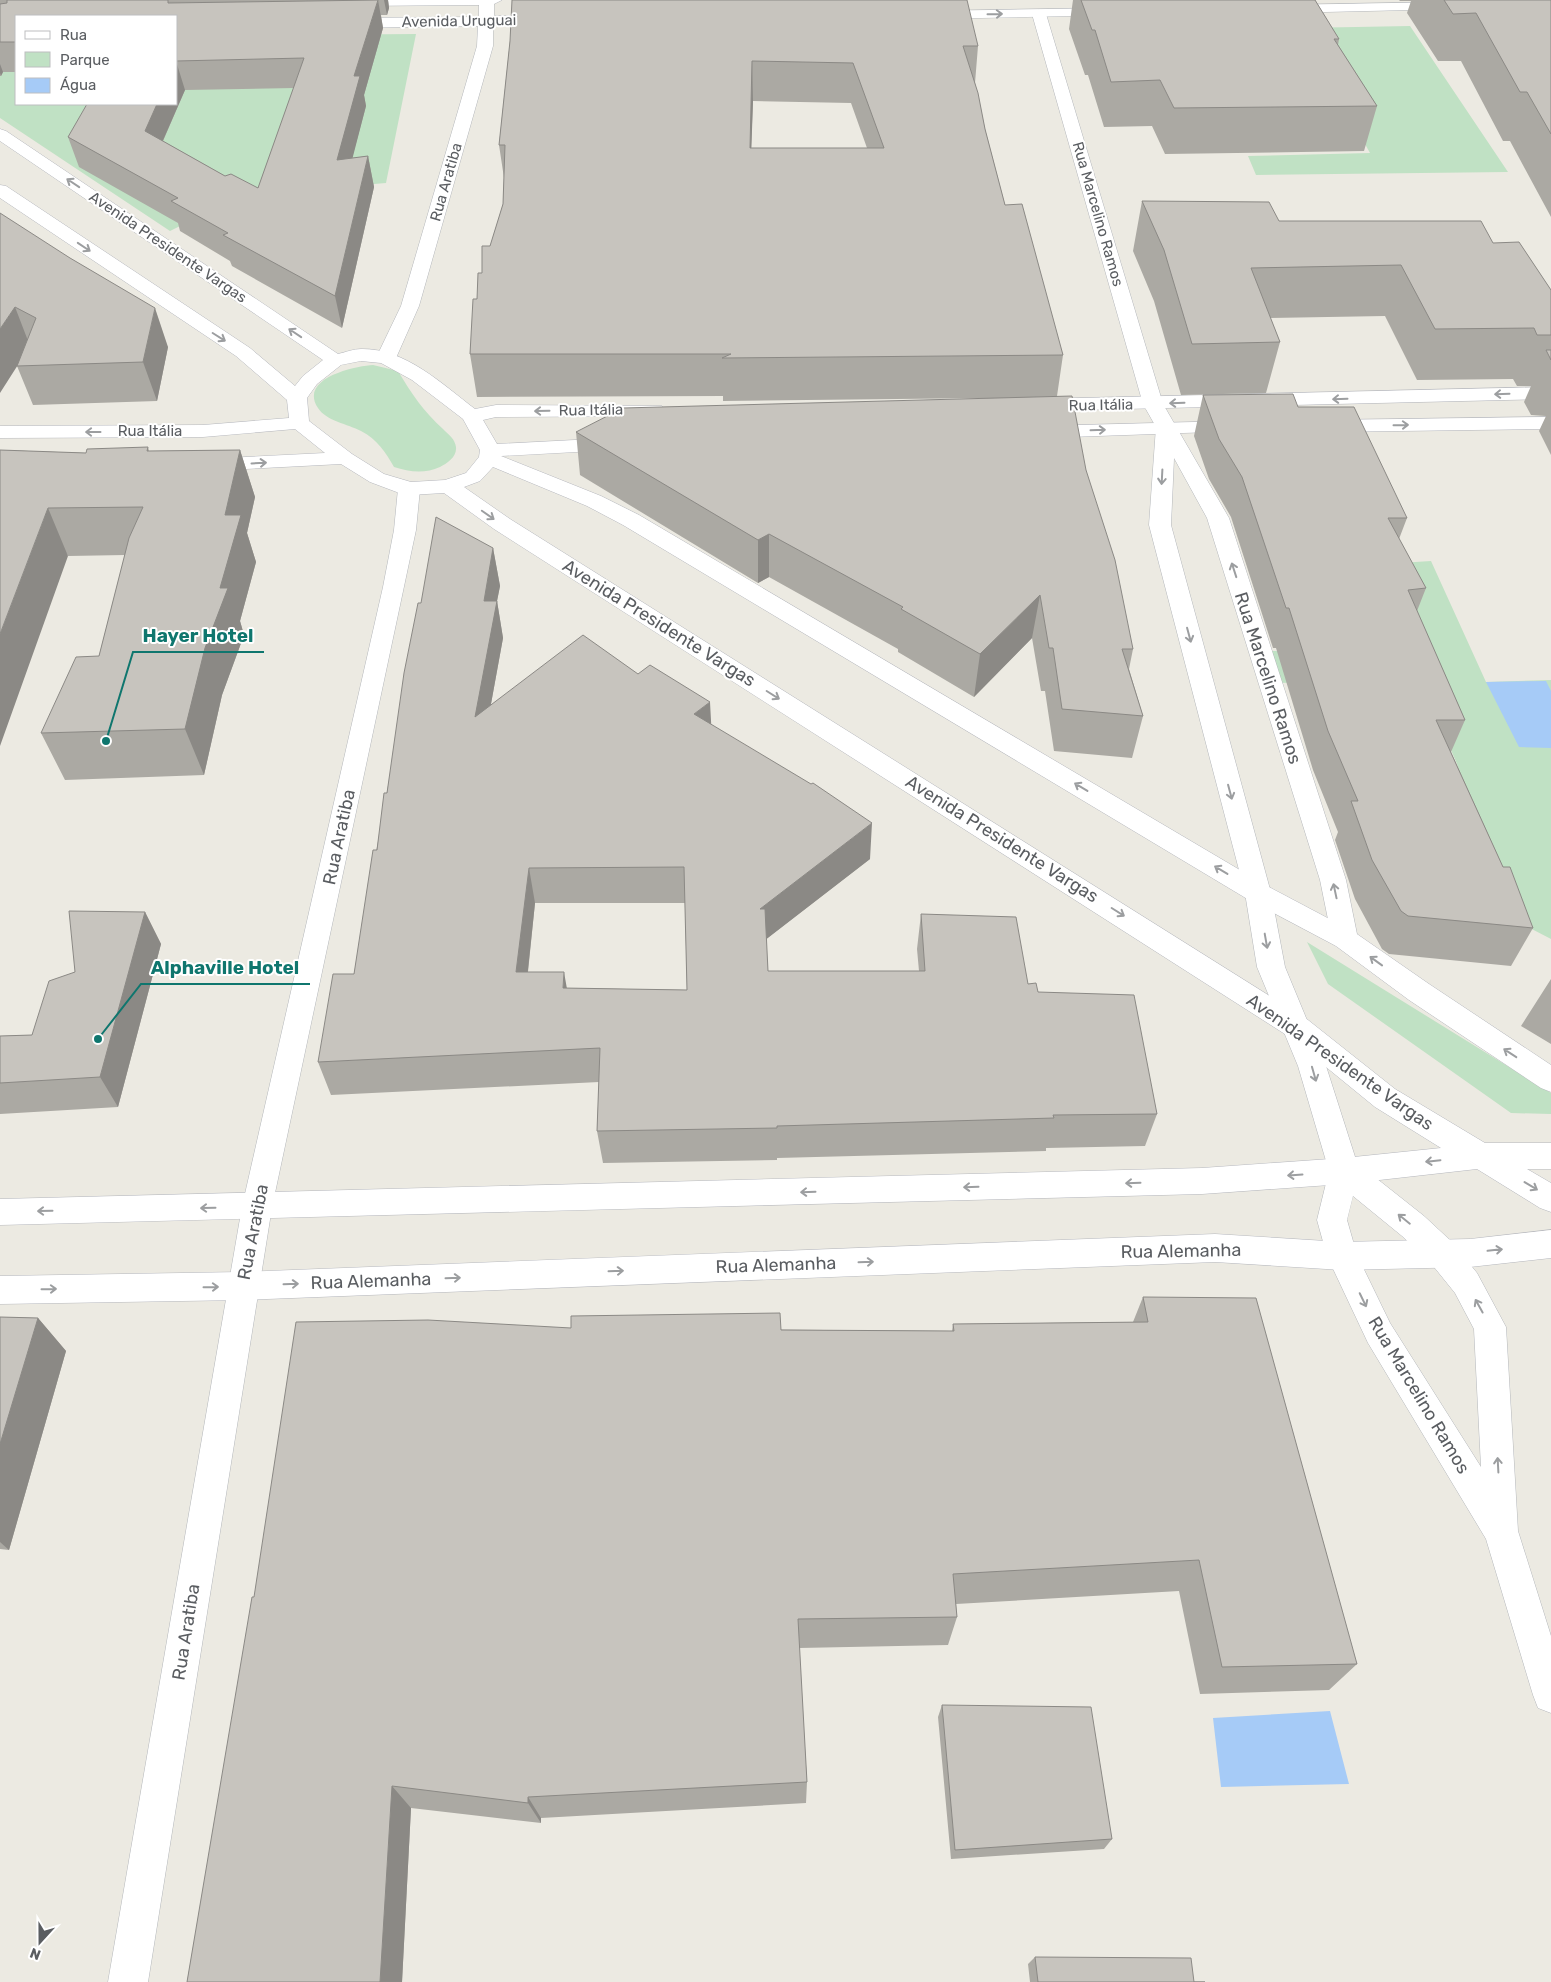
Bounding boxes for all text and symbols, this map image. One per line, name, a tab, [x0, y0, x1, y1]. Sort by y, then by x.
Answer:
one-way arrow	[986, 9, 1003, 19]
street label: Avenida Uruguai	[401, 11, 517, 31]
legend	[15, 15, 178, 105]
text: Rua	[60, 26, 87, 44]
text: Parque	[60, 51, 110, 69]
text: Água	[60, 76, 96, 94]
street label: Rua Marcelino Ramos	[1069, 140, 1127, 289]
street label: Rua Aratiba	[426, 141, 466, 223]
one-way arrow	[66, 178, 80, 188]
street label: Avenida Presidente Vargas	[86, 188, 250, 307]
one-way arrow	[77, 241, 91, 252]
one-way arrow	[288, 328, 302, 338]
one-way arrow	[211, 332, 225, 342]
one-way arrow	[1495, 389, 1511, 399]
one-way arrow	[1332, 394, 1348, 403]
street label: Rua Itália	[1069, 395, 1133, 415]
one-way arrow	[1170, 398, 1186, 408]
street label: Rua Itália	[559, 400, 623, 420]
one-way arrow	[535, 406, 551, 416]
one-way arrow	[1392, 420, 1409, 430]
street label: Rua Itália	[118, 422, 182, 440]
one-way arrow	[1090, 425, 1106, 435]
one-way arrow	[85, 427, 102, 437]
one-way arrow	[250, 458, 266, 467]
one-way arrow	[1158, 468, 1167, 484]
one-way arrow	[480, 509, 494, 520]
street label: Avenida Presidente Vargas	[559, 555, 759, 691]
one-way arrow	[1229, 562, 1238, 578]
street label: Rua Marcelino Ramos	[1230, 589, 1306, 767]
callout: Hayer Hotel	[133, 618, 264, 652]
text: Hayer Hotel	[143, 624, 253, 647]
one-way arrow	[1184, 627, 1194, 643]
one-way arrow	[765, 690, 779, 700]
street label: Avenida Presidente Vargas	[902, 771, 1102, 907]
one-way arrow	[1075, 782, 1089, 792]
one-way arrow	[1226, 784, 1235, 800]
street label: Rua Aratiba	[318, 787, 360, 887]
one-way arrow	[1215, 865, 1229, 875]
one-way arrow	[1330, 884, 1339, 900]
one-way arrow	[1110, 908, 1124, 918]
one-way arrow	[1262, 932, 1272, 948]
callout: Alphaville Hotel	[141, 950, 310, 984]
text: Alphaville Hotel	[151, 956, 299, 979]
one-way arrow	[1370, 956, 1383, 967]
street label: Avenida Presidente Vargas	[1242, 989, 1438, 1135]
one-way arrow	[1504, 1048, 1518, 1058]
one-way arrow	[1310, 1066, 1320, 1082]
one-way arrow	[1425, 1156, 1441, 1166]
one-way arrow	[1288, 1170, 1304, 1179]
one-way arrow	[1125, 1178, 1142, 1188]
street label: Rua Aratiba	[233, 1182, 273, 1282]
one-way arrow	[1523, 1182, 1537, 1192]
one-way arrow	[963, 1183, 979, 1192]
one-way arrow	[800, 1187, 816, 1197]
one-way arrow	[200, 1203, 216, 1213]
one-way arrow	[38, 1206, 54, 1216]
one-way arrow	[1398, 1214, 1411, 1225]
street label: Rua Alemanha	[1120, 1239, 1242, 1263]
one-way arrow	[1487, 1245, 1503, 1255]
street label: Rua Alemanha	[715, 1252, 837, 1278]
one-way arrow	[857, 1257, 873, 1266]
one-way arrow	[607, 1267, 623, 1276]
street label: Rua Alemanha	[310, 1268, 432, 1294]
one-way arrow	[445, 1273, 461, 1282]
one-way arrow	[282, 1279, 299, 1289]
one-way arrow	[203, 1282, 219, 1291]
one-way arrow	[40, 1285, 56, 1294]
one-way arrow	[1359, 1292, 1368, 1307]
one-way arrow	[1473, 1299, 1483, 1313]
street label: Rua Marcelino Ramos	[1363, 1312, 1475, 1478]
one-way arrow	[1493, 1457, 1502, 1473]
street label: Rua Aratiba	[168, 1582, 204, 1682]
north arrow	[15, 1917, 65, 1967]
text: N	[28, 1944, 43, 1963]

